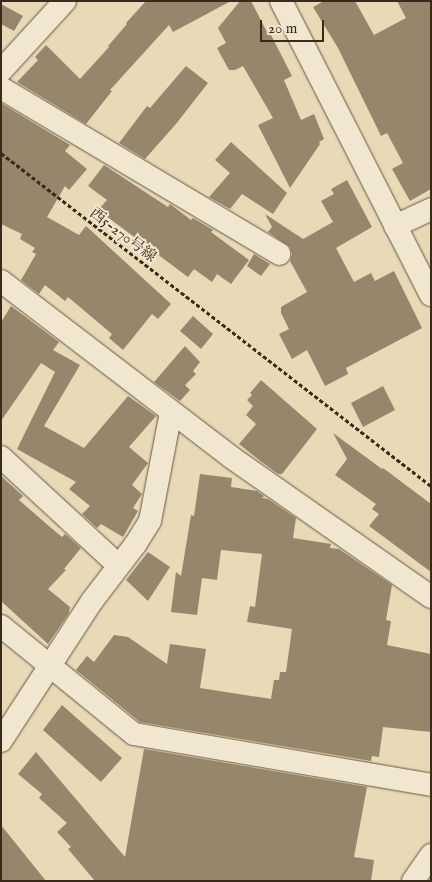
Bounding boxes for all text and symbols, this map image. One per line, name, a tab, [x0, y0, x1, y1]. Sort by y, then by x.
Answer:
scale bar	[262, 10, 326, 42]
text: 20 m	[268, 19, 297, 38]
street label: 西5-270号線	[86, 204, 160, 266]

